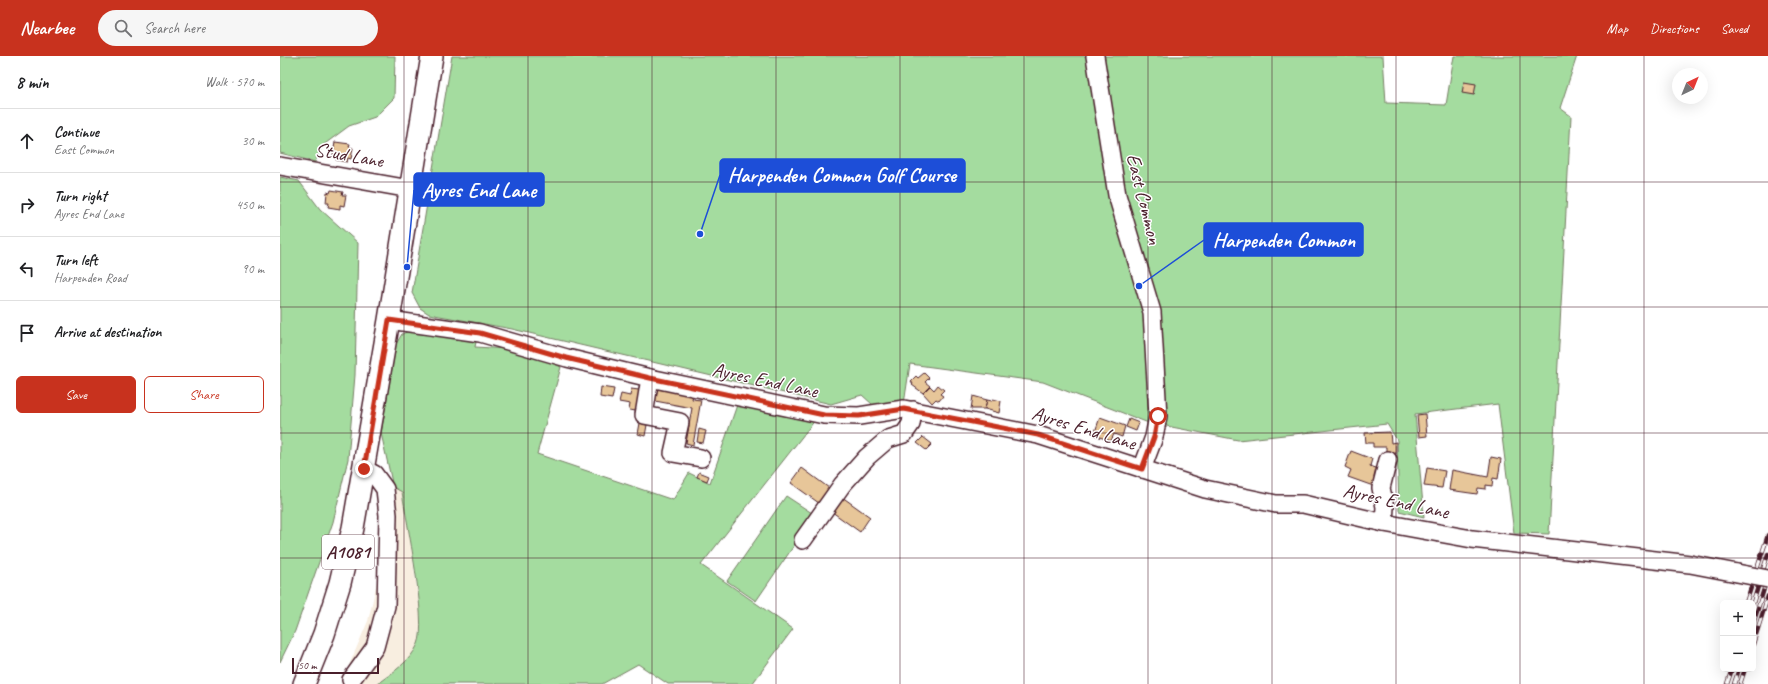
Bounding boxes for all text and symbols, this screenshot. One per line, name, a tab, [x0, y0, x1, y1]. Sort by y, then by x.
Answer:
search box	[98, 10, 378, 46]
text: Nearbee	[20, 16, 74, 40]
icon: search	[112, 17, 134, 39]
text: Search here	[144, 19, 205, 38]
text: Map	[1607, 20, 1628, 37]
text: Directions	[1650, 20, 1699, 37]
text: Saved	[1721, 20, 1748, 37]
north arrow	[1672, 68, 1708, 104]
text: 8 min	[16, 72, 49, 93]
text: Walk · 570 m	[205, 74, 264, 90]
text: Continue	[54, 123, 99, 142]
icon: ahead	[16, 130, 38, 152]
text: 30 m	[242, 133, 264, 149]
street label: Stud Lane	[313, 137, 387, 174]
text: East Common	[54, 142, 114, 158]
street label: East Common	[1121, 151, 1168, 248]
callout: Harpenden Common Golf Course	[720, 159, 965, 192]
text: Harpenden Common Golf Course	[728, 162, 958, 188]
callout: Ayres End Lane	[414, 173, 544, 206]
text: Ayres End Lane	[422, 177, 538, 203]
text: Turn right	[54, 187, 107, 206]
icon: right	[16, 194, 38, 216]
text: 450 m	[236, 197, 264, 213]
text: Ayres End Lane	[54, 206, 124, 222]
callout: Harpenden Common	[1204, 223, 1363, 256]
text: Harpenden Common	[1213, 227, 1356, 253]
text: Turn left	[54, 251, 97, 270]
icon: left	[16, 258, 38, 280]
text: 90 m	[242, 261, 264, 277]
text: Harpenden Road	[54, 270, 127, 286]
icon: arrive	[16, 322, 38, 344]
text: Arrive at destination	[54, 323, 161, 342]
street label: Ayres End Lane	[710, 357, 822, 404]
button: Save	[16, 376, 136, 413]
button: Share	[144, 376, 264, 413]
street label: Ayres End Lane	[1029, 400, 1140, 456]
route start	[1149, 407, 1167, 425]
route end	[355, 460, 373, 478]
street label: Ayres End Lane	[1341, 478, 1453, 525]
road number: A1081	[322, 535, 374, 569]
map controls	[1720, 600, 1756, 672]
button: +	[1720, 600, 1756, 636]
button: −	[1720, 636, 1756, 672]
scale bar	[292, 656, 379, 675]
text: 50 m	[298, 658, 317, 672]

